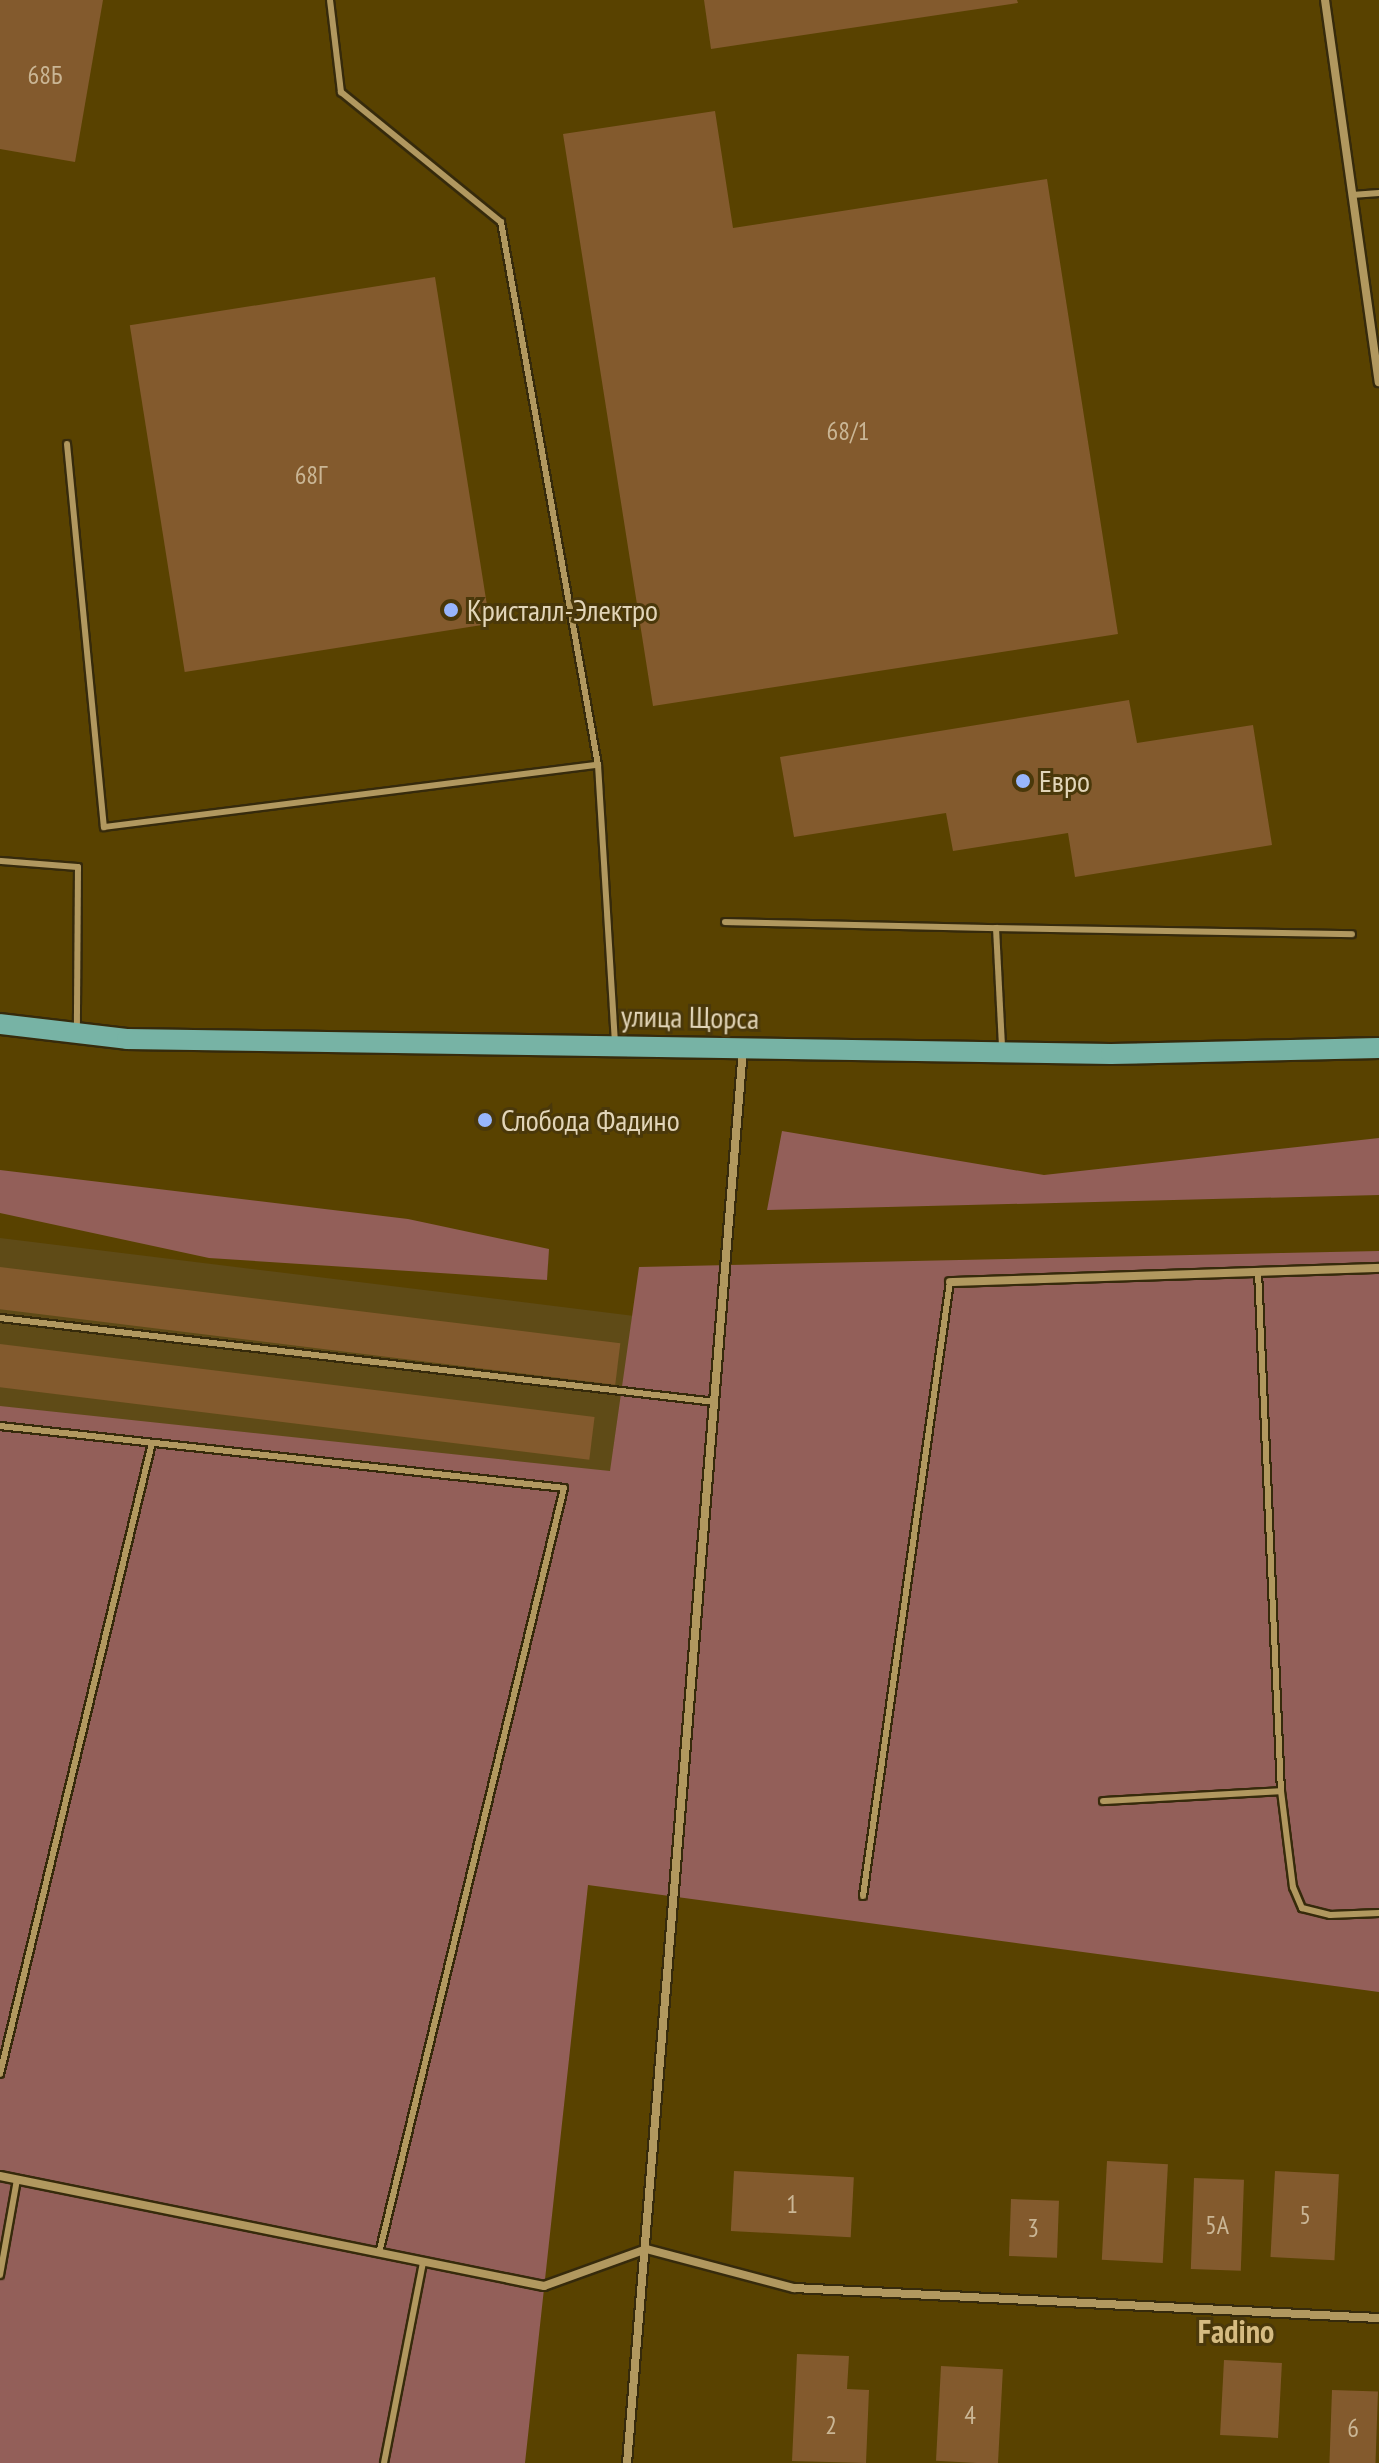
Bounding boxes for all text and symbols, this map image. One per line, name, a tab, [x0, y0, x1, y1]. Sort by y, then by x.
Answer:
house number: 68Б	[28, 59, 62, 91]
house number: 68/1	[827, 415, 869, 447]
house number: 68Г	[295, 459, 327, 491]
place label: Кристалл-Электро	[467, 592, 658, 628]
marker: Кристалл-Электро	[442, 601, 460, 619]
place label: Евро	[1039, 763, 1090, 799]
marker: Евро	[1014, 772, 1032, 790]
street label: улица Щорса	[621, 998, 759, 1036]
place label: Слобода Фадино	[501, 1102, 680, 1138]
marker: Слобода Фадино	[476, 1111, 494, 1129]
house number: 1	[786, 2188, 798, 2220]
house number: 5	[1299, 2199, 1311, 2231]
house number: 5А	[1205, 2209, 1229, 2241]
house number: 3	[1027, 2212, 1039, 2244]
district label: Fadino	[1198, 2312, 1274, 2350]
house number: 4	[964, 2399, 976, 2431]
house number: 2	[825, 2409, 837, 2441]
house number: 6	[1347, 2412, 1359, 2444]

